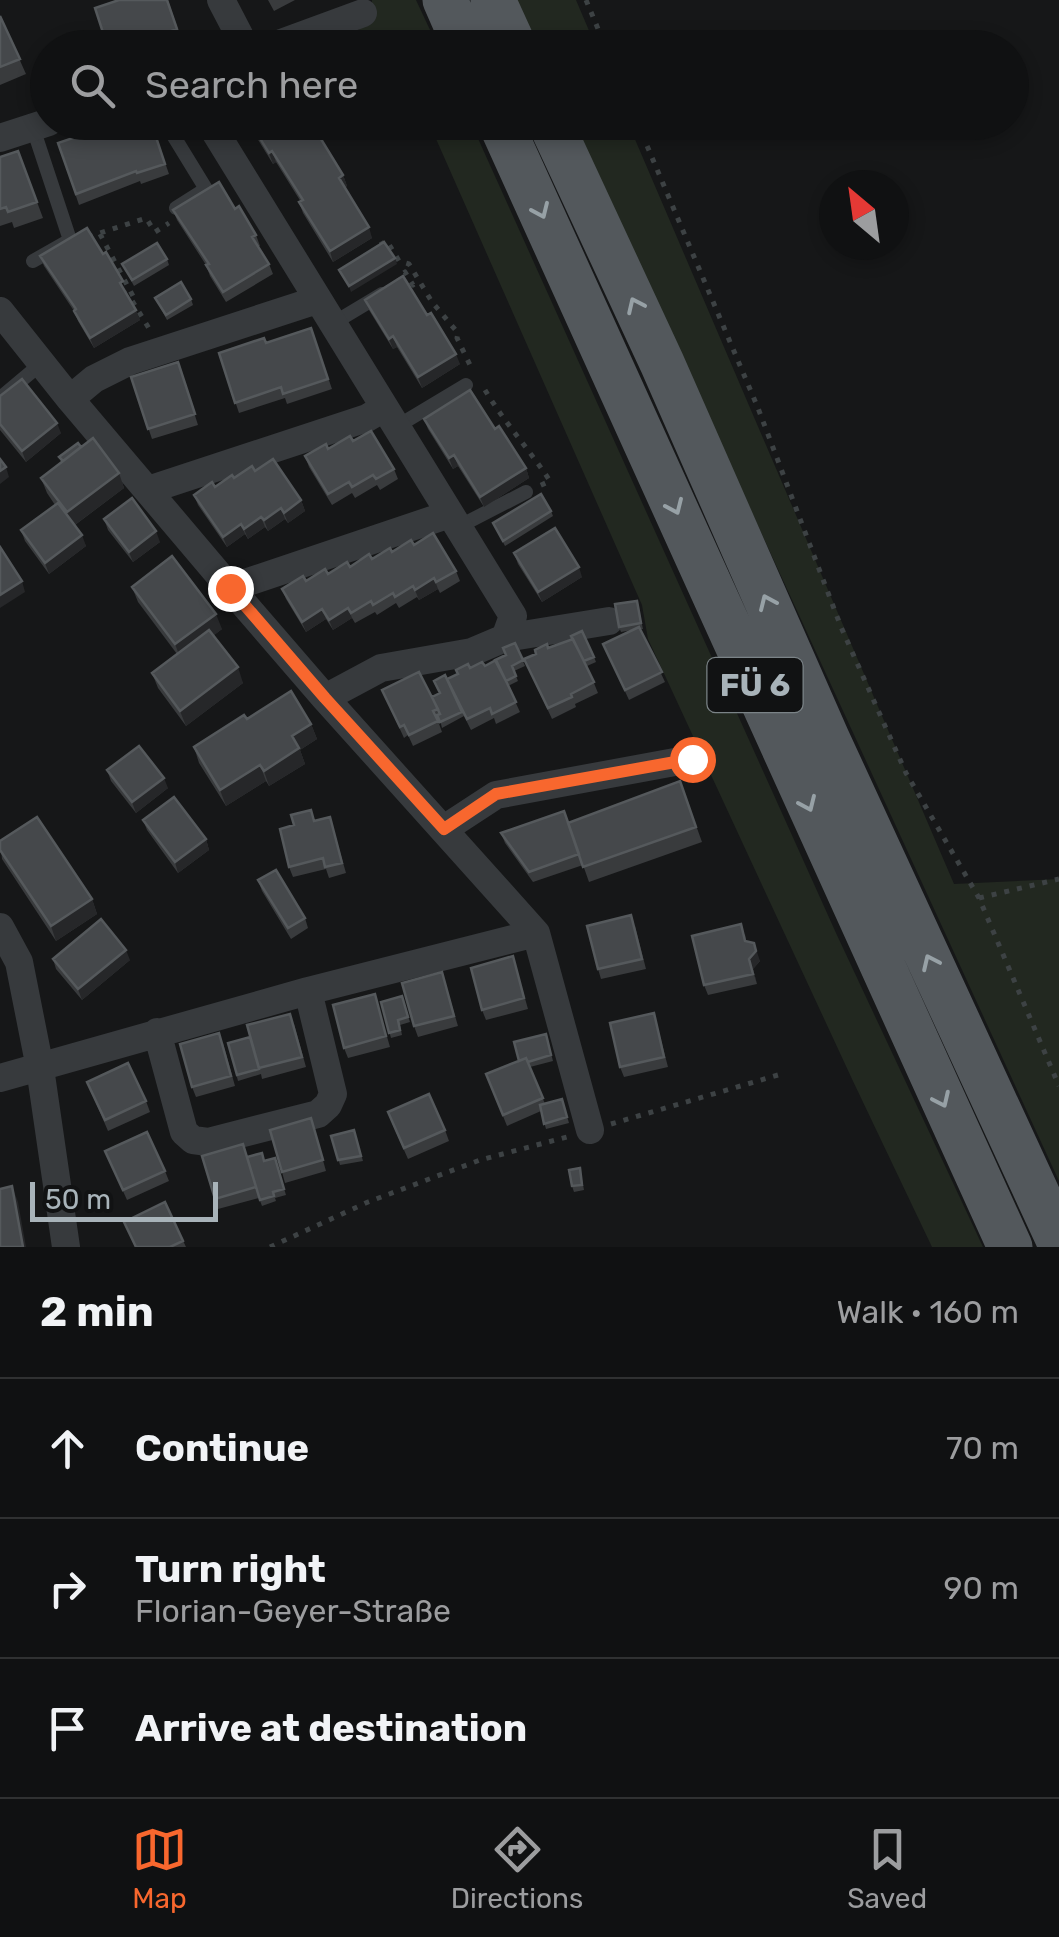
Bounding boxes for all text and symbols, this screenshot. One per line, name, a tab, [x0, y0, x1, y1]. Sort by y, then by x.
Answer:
search box	[30, 30, 1029, 140]
icon: search	[65, 58, 120, 113]
text: Search here	[145, 62, 358, 108]
north arrow	[819, 170, 909, 260]
one-way arrow	[528, 201, 548, 219]
one-way arrow	[627, 297, 647, 315]
one-way arrow	[663, 497, 683, 515]
route end	[208, 566, 254, 612]
one-way arrow	[759, 594, 779, 612]
road number: FÜ 6	[708, 658, 802, 712]
route start	[670, 737, 716, 783]
one-way arrow	[796, 794, 816, 812]
one-way arrow	[922, 954, 942, 972]
one-way arrow	[930, 1090, 950, 1108]
scale bar	[30, 1177, 218, 1222]
text: 50 m	[45, 1183, 111, 1216]
text: 2 min	[40, 1287, 154, 1337]
text: Walk · 160 m	[837, 1293, 1019, 1331]
icon: ahead	[40, 1421, 95, 1476]
text: Continue	[135, 1425, 309, 1471]
text: 70 m	[946, 1429, 1019, 1467]
text: Turn right	[135, 1546, 326, 1592]
icon: right	[40, 1561, 95, 1616]
text: 90 m	[943, 1569, 1019, 1607]
text: Florian-Geyer-Straße	[135, 1592, 451, 1630]
icon: arrive	[40, 1701, 95, 1756]
text: Arrive at destination	[135, 1705, 527, 1751]
tab: Map	[132, 1822, 187, 1915]
tab: Directions	[451, 1822, 583, 1915]
tab: Saved	[847, 1822, 927, 1915]

